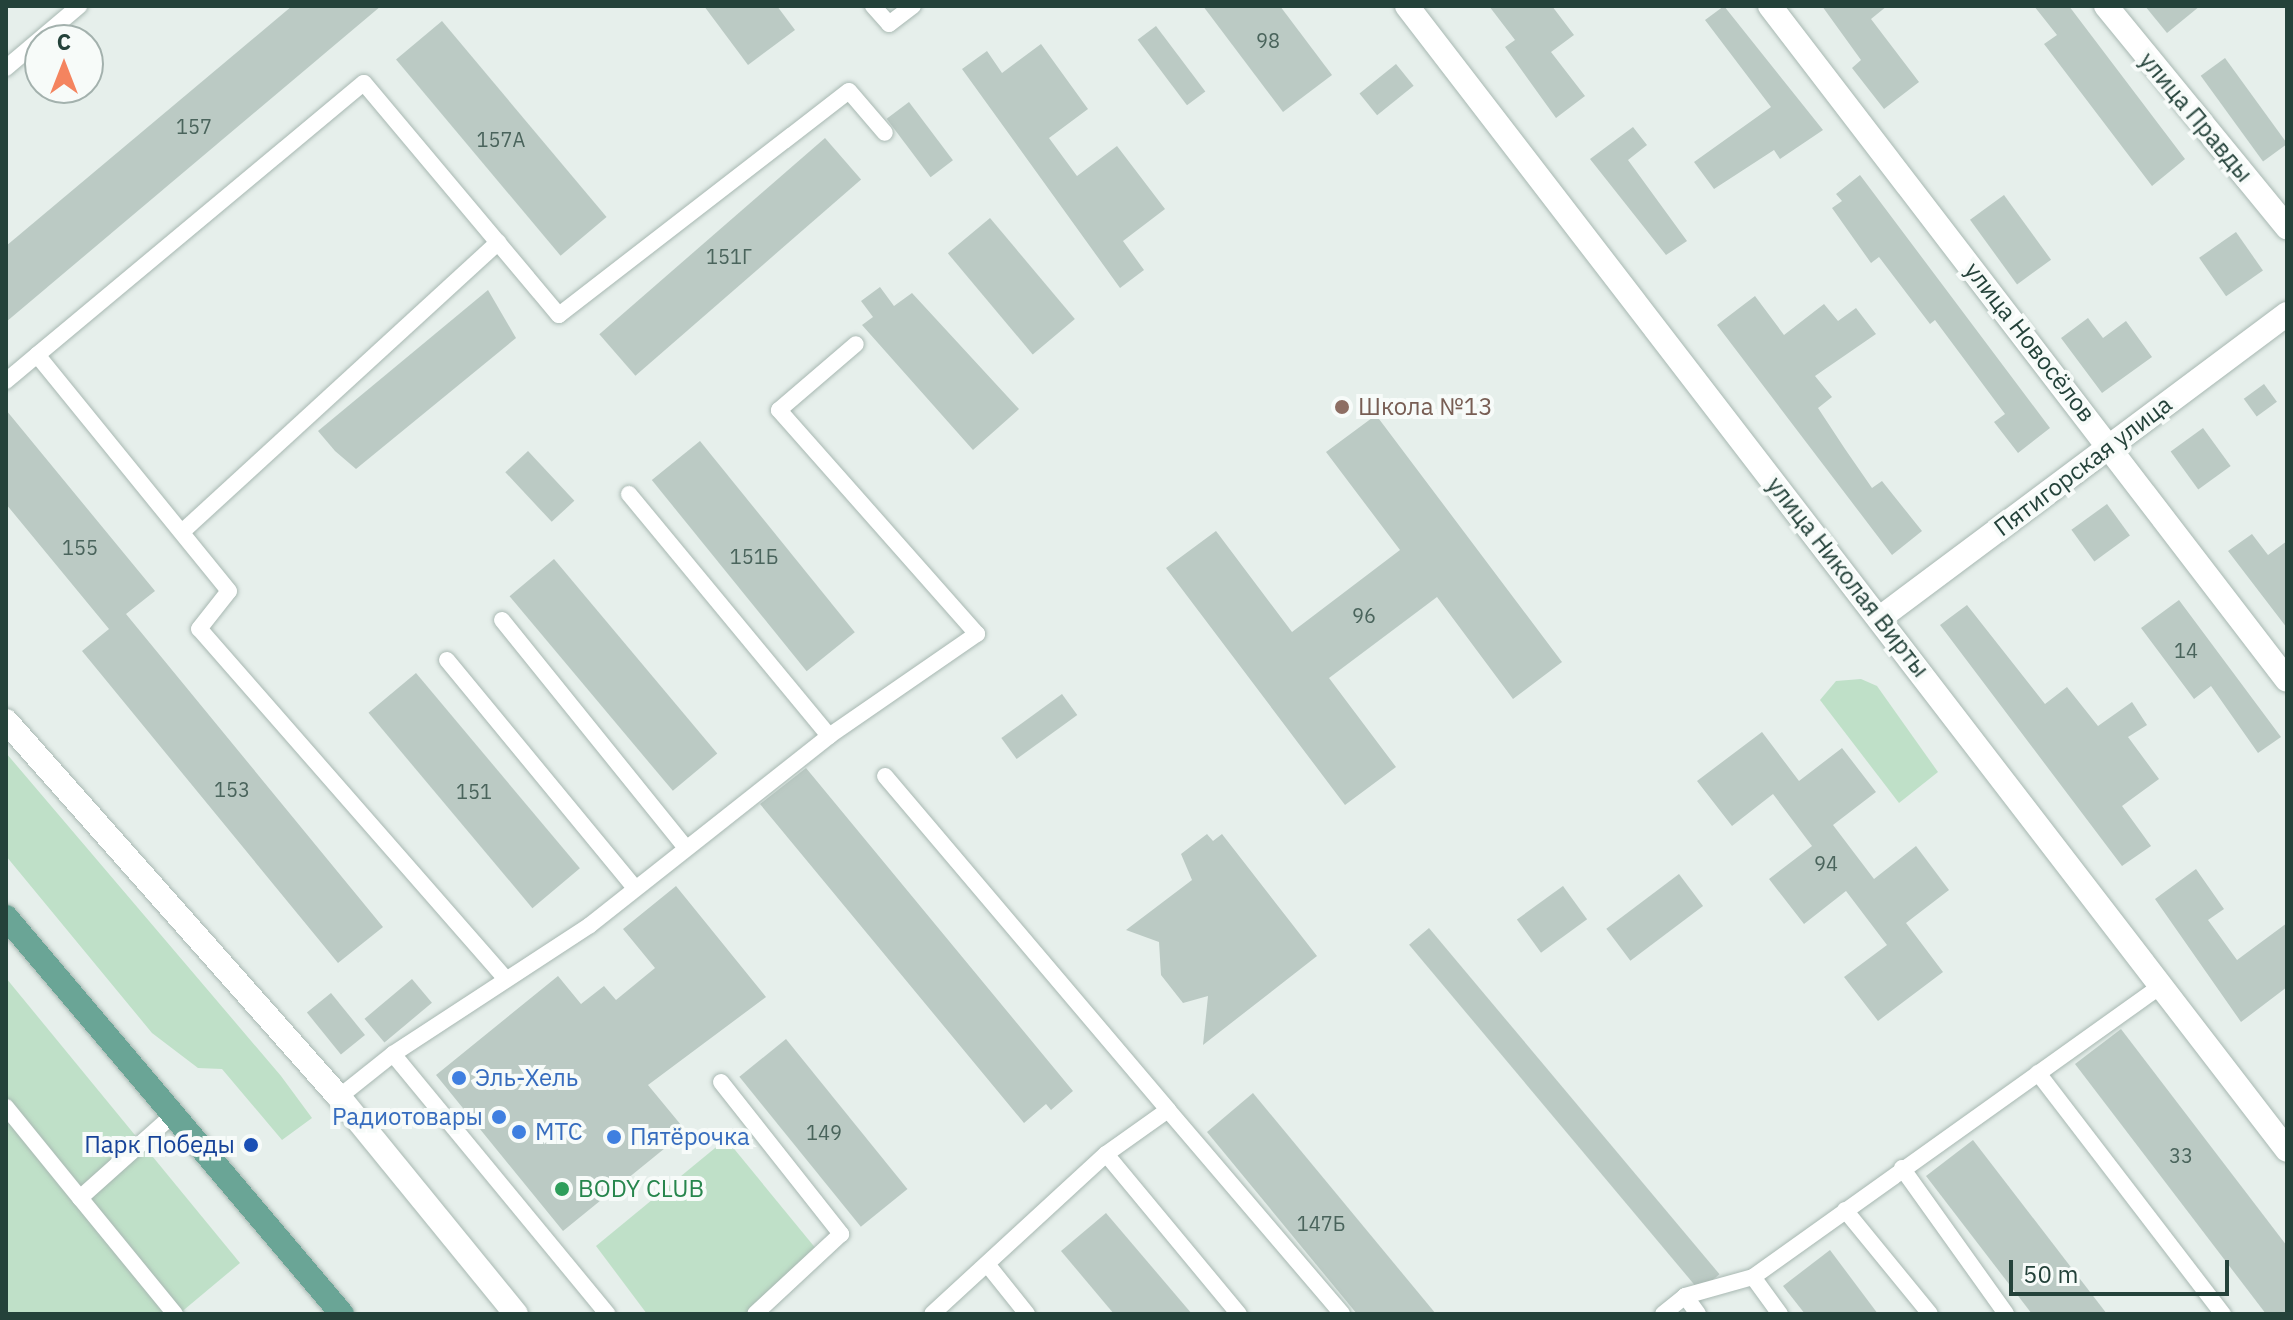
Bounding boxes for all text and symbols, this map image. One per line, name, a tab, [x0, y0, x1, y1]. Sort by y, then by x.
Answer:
north arrow	[24, 24, 104, 104]
text: С	[57, 27, 71, 56]
house number: 98	[1256, 28, 1280, 52]
street label: улица Правды	[2133, 46, 2259, 188]
house number: 157	[176, 114, 212, 138]
house number: 157А	[477, 127, 525, 151]
house number: 151Г	[706, 244, 752, 268]
street label: улица Новосёлов	[1959, 256, 2101, 428]
street label: Пятигорская улица	[1988, 390, 2178, 542]
place label: Школа №13	[1358, 393, 1493, 421]
marker: Школа №13	[1333, 398, 1351, 416]
street label: улица Николая Вирты	[1761, 471, 1935, 683]
house number: 155	[62, 535, 98, 559]
house number: 151Б	[730, 544, 778, 568]
house number: 96	[1352, 603, 1376, 627]
house number: 14	[2174, 638, 2198, 662]
house number: 153	[214, 777, 250, 801]
house number: 151	[456, 779, 492, 803]
house number: 94	[1814, 851, 1838, 875]
place label: Эль-Хель	[475, 1064, 578, 1092]
marker: Эль-Хель	[450, 1069, 468, 1087]
place label: Радиотовары	[332, 1103, 483, 1131]
marker: Радиотовары	[490, 1108, 508, 1126]
place label: МТС	[535, 1118, 583, 1146]
house number: 149	[806, 1120, 842, 1144]
marker: МТС	[510, 1123, 528, 1141]
place label: Пятёрочка	[630, 1123, 750, 1151]
marker: Пятёрочка	[605, 1128, 623, 1146]
place label: Парк Победы	[84, 1131, 235, 1159]
marker: Парк Победы	[242, 1136, 260, 1154]
house number: 33	[2169, 1143, 2193, 1167]
place label: BODY CLUB	[578, 1175, 704, 1203]
marker: BODY CLUB	[553, 1180, 571, 1198]
house number: 147Б	[1297, 1211, 1345, 1235]
scale bar	[2013, 1244, 2233, 1294]
text: 50 m	[2023, 1258, 2078, 1290]

